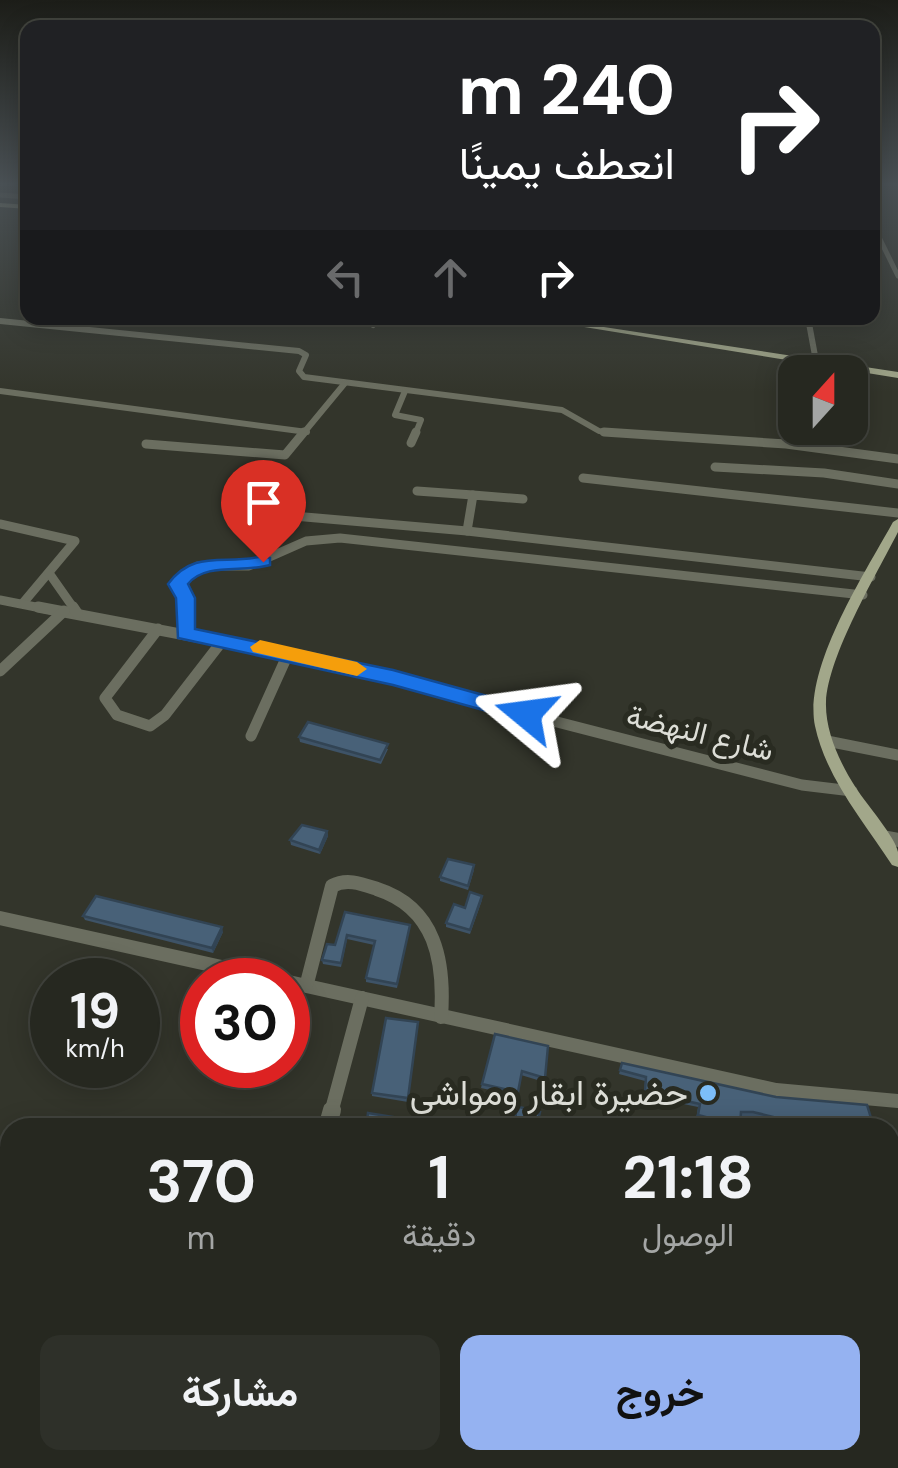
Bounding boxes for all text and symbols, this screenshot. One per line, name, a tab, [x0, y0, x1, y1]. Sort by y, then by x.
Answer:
text: 240 m	[458, 45, 675, 136]
icon: right	[710, 60, 840, 190]
text: انعطف يمينًا	[459, 134, 675, 193]
icon: left	[318, 250, 373, 305]
icon: ahead	[423, 250, 478, 305]
icon: right	[528, 250, 583, 305]
north arrow	[778, 355, 868, 445]
map controls	[778, 355, 868, 445]
pin	[221, 460, 306, 563]
icon: arrive	[236, 475, 291, 530]
position arrow	[474, 662, 578, 766]
street label: شارع النهضة	[622, 695, 778, 771]
speed limit sign: 30	[180, 958, 310, 1088]
text: 19	[70, 978, 120, 1044]
text: km/h	[65, 1032, 125, 1065]
place label: حضيرة ابقار ومواشي	[410, 1070, 688, 1122]
marker: حضيرة ابقار ومواشي	[697, 1082, 719, 1104]
text: 1	[428, 1138, 450, 1217]
text: 21:18	[622, 1138, 754, 1217]
text: 370	[146, 1142, 256, 1221]
text: دقيقة	[402, 1214, 476, 1256]
text: الوصول	[642, 1214, 734, 1256]
text: m	[187, 1217, 215, 1259]
button: مشاركة	[40, 1335, 440, 1450]
button: خروج	[460, 1335, 860, 1450]

